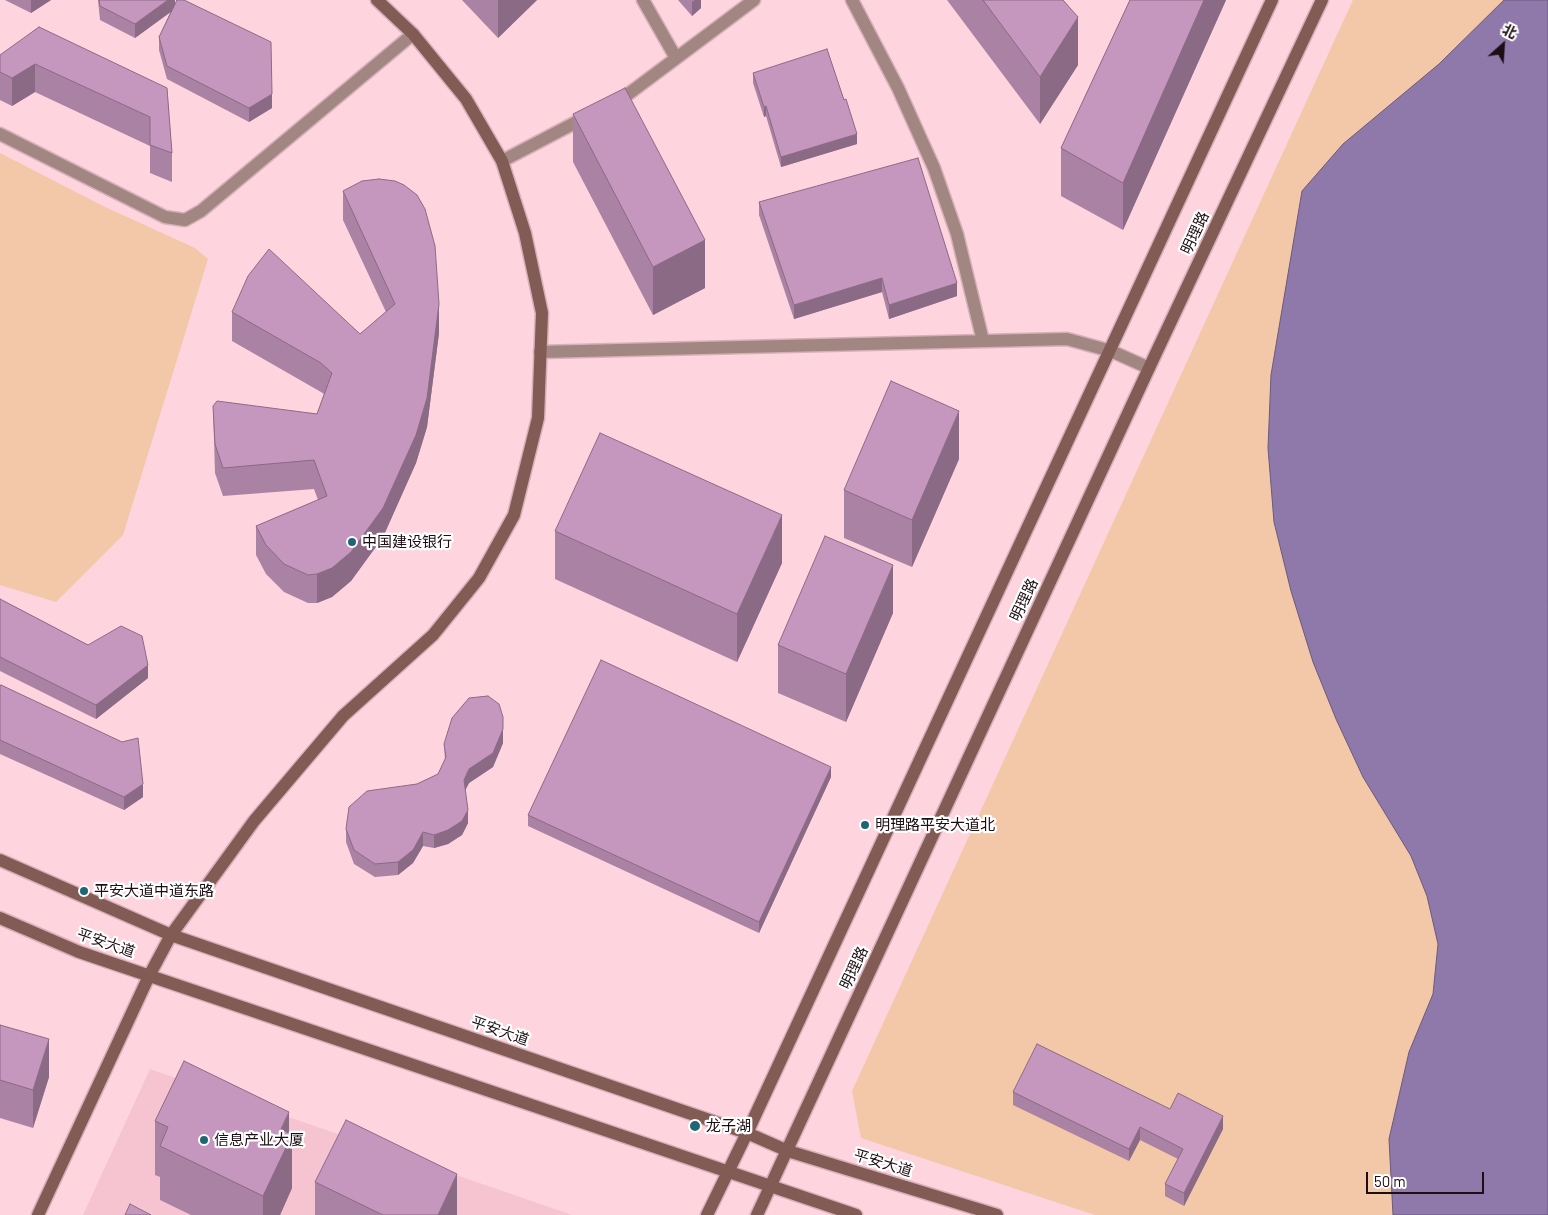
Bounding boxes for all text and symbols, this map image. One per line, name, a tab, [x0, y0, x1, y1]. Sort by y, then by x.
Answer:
north arrow	[1478, 20, 1528, 70]
text: 北	[1500, 20, 1520, 42]
street label: 明理路	[1177, 209, 1213, 257]
place label: 中国建设银行	[362, 533, 452, 551]
marker: 中国建设银行	[346, 536, 358, 548]
street label: 明理路	[1006, 576, 1042, 624]
place label: 明理路平安大道北	[875, 816, 995, 834]
marker: 明理路平安大道北	[859, 819, 871, 831]
place label: 平安大道中道东路	[94, 882, 214, 900]
marker: 平安大道中道东路	[78, 885, 90, 897]
street label: 平安大道	[75, 925, 137, 961]
street label: 明理路	[836, 944, 872, 992]
street label: 平安大道	[469, 1013, 531, 1049]
place label: 龙子湖	[706, 1117, 751, 1135]
marker: 龙子湖	[688, 1119, 702, 1133]
place label: 信息产业大厦	[214, 1131, 304, 1149]
marker: 信息产业大厦	[198, 1134, 210, 1146]
street label: 平安大道	[852, 1146, 914, 1180]
scale bar	[1368, 1162, 1486, 1194]
text: 50 m	[1374, 1172, 1406, 1190]

